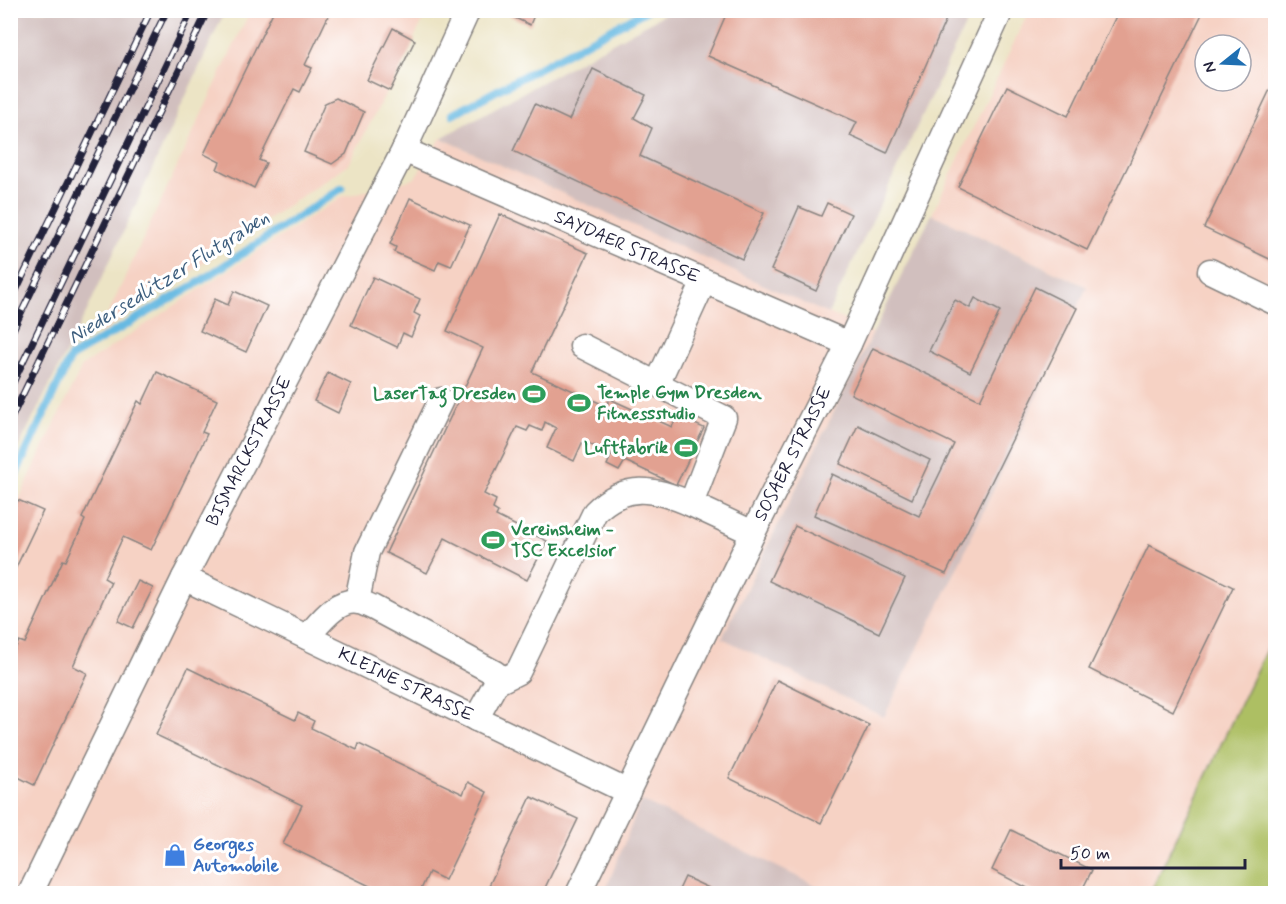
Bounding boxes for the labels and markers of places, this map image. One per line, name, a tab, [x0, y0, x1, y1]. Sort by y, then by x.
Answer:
sports icon: LaserTag Dresden	[521, 381, 547, 407]
place label: Temple Gym Dresden Fitnessstudio	[597, 381, 762, 426]
place label: LaserTag Dresden	[373, 382, 516, 408]
sports icon: Temple Gym Dresden Fitnessstudio	[566, 390, 592, 416]
sports icon: Luftfabrik	[673, 435, 699, 461]
place label: Luftfabrik	[584, 436, 668, 460]
place label: Vereinsheim - TSC Excelsior	[511, 518, 616, 563]
sports icon: Vereinsheim - TSC Excelsior	[480, 527, 506, 553]
place label: Georges Automobile	[193, 833, 279, 878]
shop icon: Georges Automobile	[162, 842, 188, 868]

